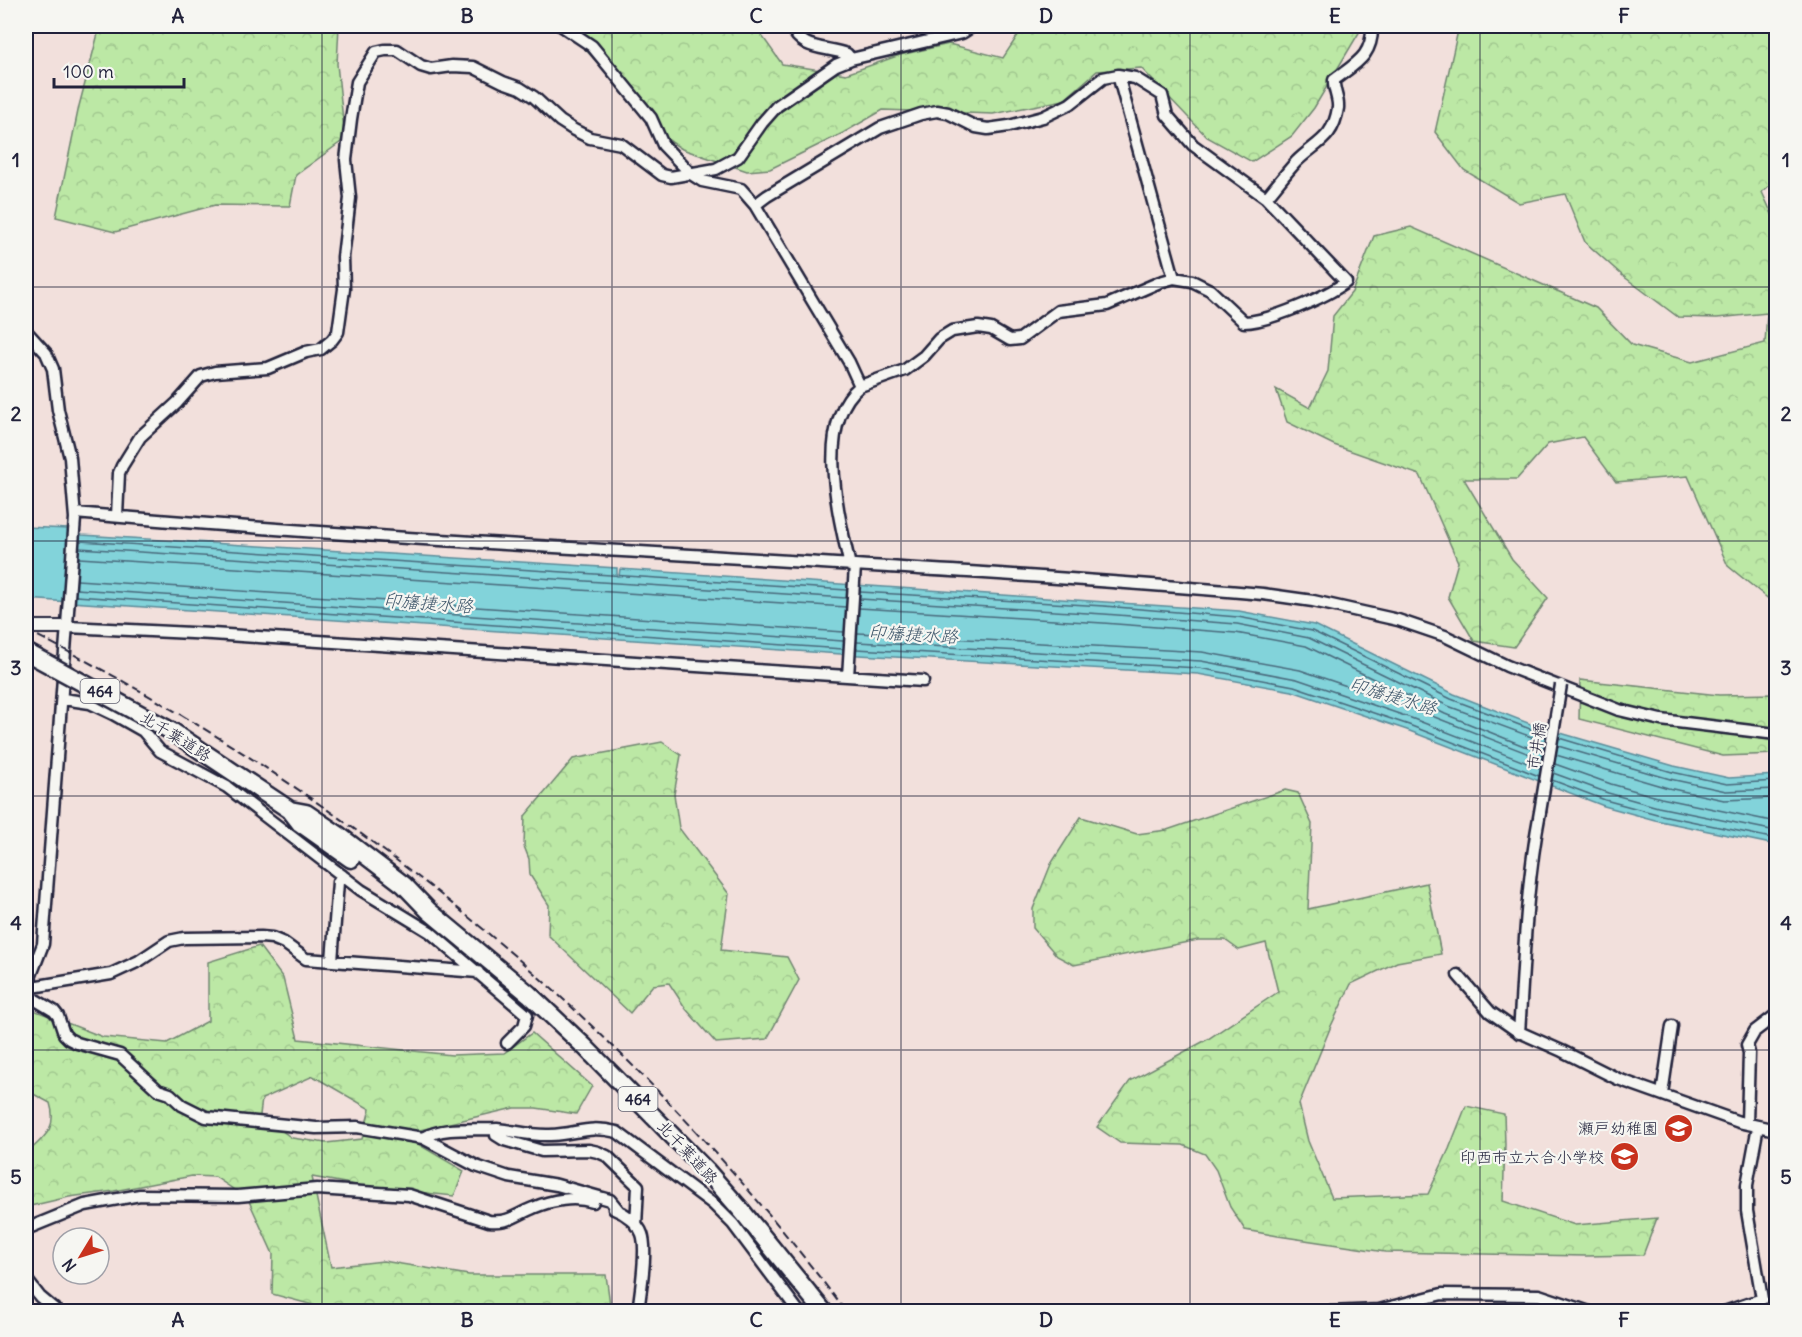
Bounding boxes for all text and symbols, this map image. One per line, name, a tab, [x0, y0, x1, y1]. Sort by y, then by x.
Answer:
text: A	[172, 3, 185, 28]
text: B	[460, 3, 474, 28]
text: C	[749, 3, 763, 28]
text: D	[1039, 3, 1053, 28]
text: E	[1329, 3, 1341, 28]
text: F	[1618, 3, 1630, 28]
scale bar	[54, 51, 184, 89]
text: 100 m	[63, 60, 114, 83]
text: 1	[12, 147, 20, 172]
text: 1	[1782, 147, 1790, 172]
text: 2	[11, 401, 22, 426]
text: 2	[1781, 401, 1792, 426]
water label: 印旛捷水路	[382, 588, 475, 618]
water label: 印旛捷水路	[867, 620, 960, 648]
text: 3	[10, 655, 22, 680]
text: 3	[1780, 655, 1792, 680]
water label: 印旛捷水路	[1347, 672, 1440, 720]
road number: 464	[80, 679, 120, 703]
street label: 北千葉道路	[137, 706, 215, 766]
street label: 市井橋	[1522, 721, 1550, 771]
text: 4	[10, 910, 22, 935]
text: 4	[1780, 910, 1792, 935]
road number: 464	[618, 1087, 658, 1111]
school or university icon: 瀬戸幼稚園	[1663, 1112, 1695, 1144]
street label: 北千葉道路	[653, 1116, 723, 1188]
place label: 瀬戸幼稚園	[1578, 1118, 1658, 1138]
school or university icon: 印西市立六合小学校	[1609, 1141, 1641, 1173]
place label: 印西市立六合小学校	[1460, 1147, 1604, 1167]
text: 5	[10, 1164, 22, 1189]
text: 5	[1780, 1164, 1792, 1189]
north arrow	[51, 1226, 111, 1286]
text: N	[58, 1255, 80, 1276]
text: A	[172, 1307, 185, 1332]
text: B	[460, 1307, 474, 1332]
text: C	[749, 1307, 763, 1332]
text: D	[1039, 1307, 1053, 1332]
text: E	[1329, 1307, 1341, 1332]
text: F	[1618, 1307, 1630, 1332]

